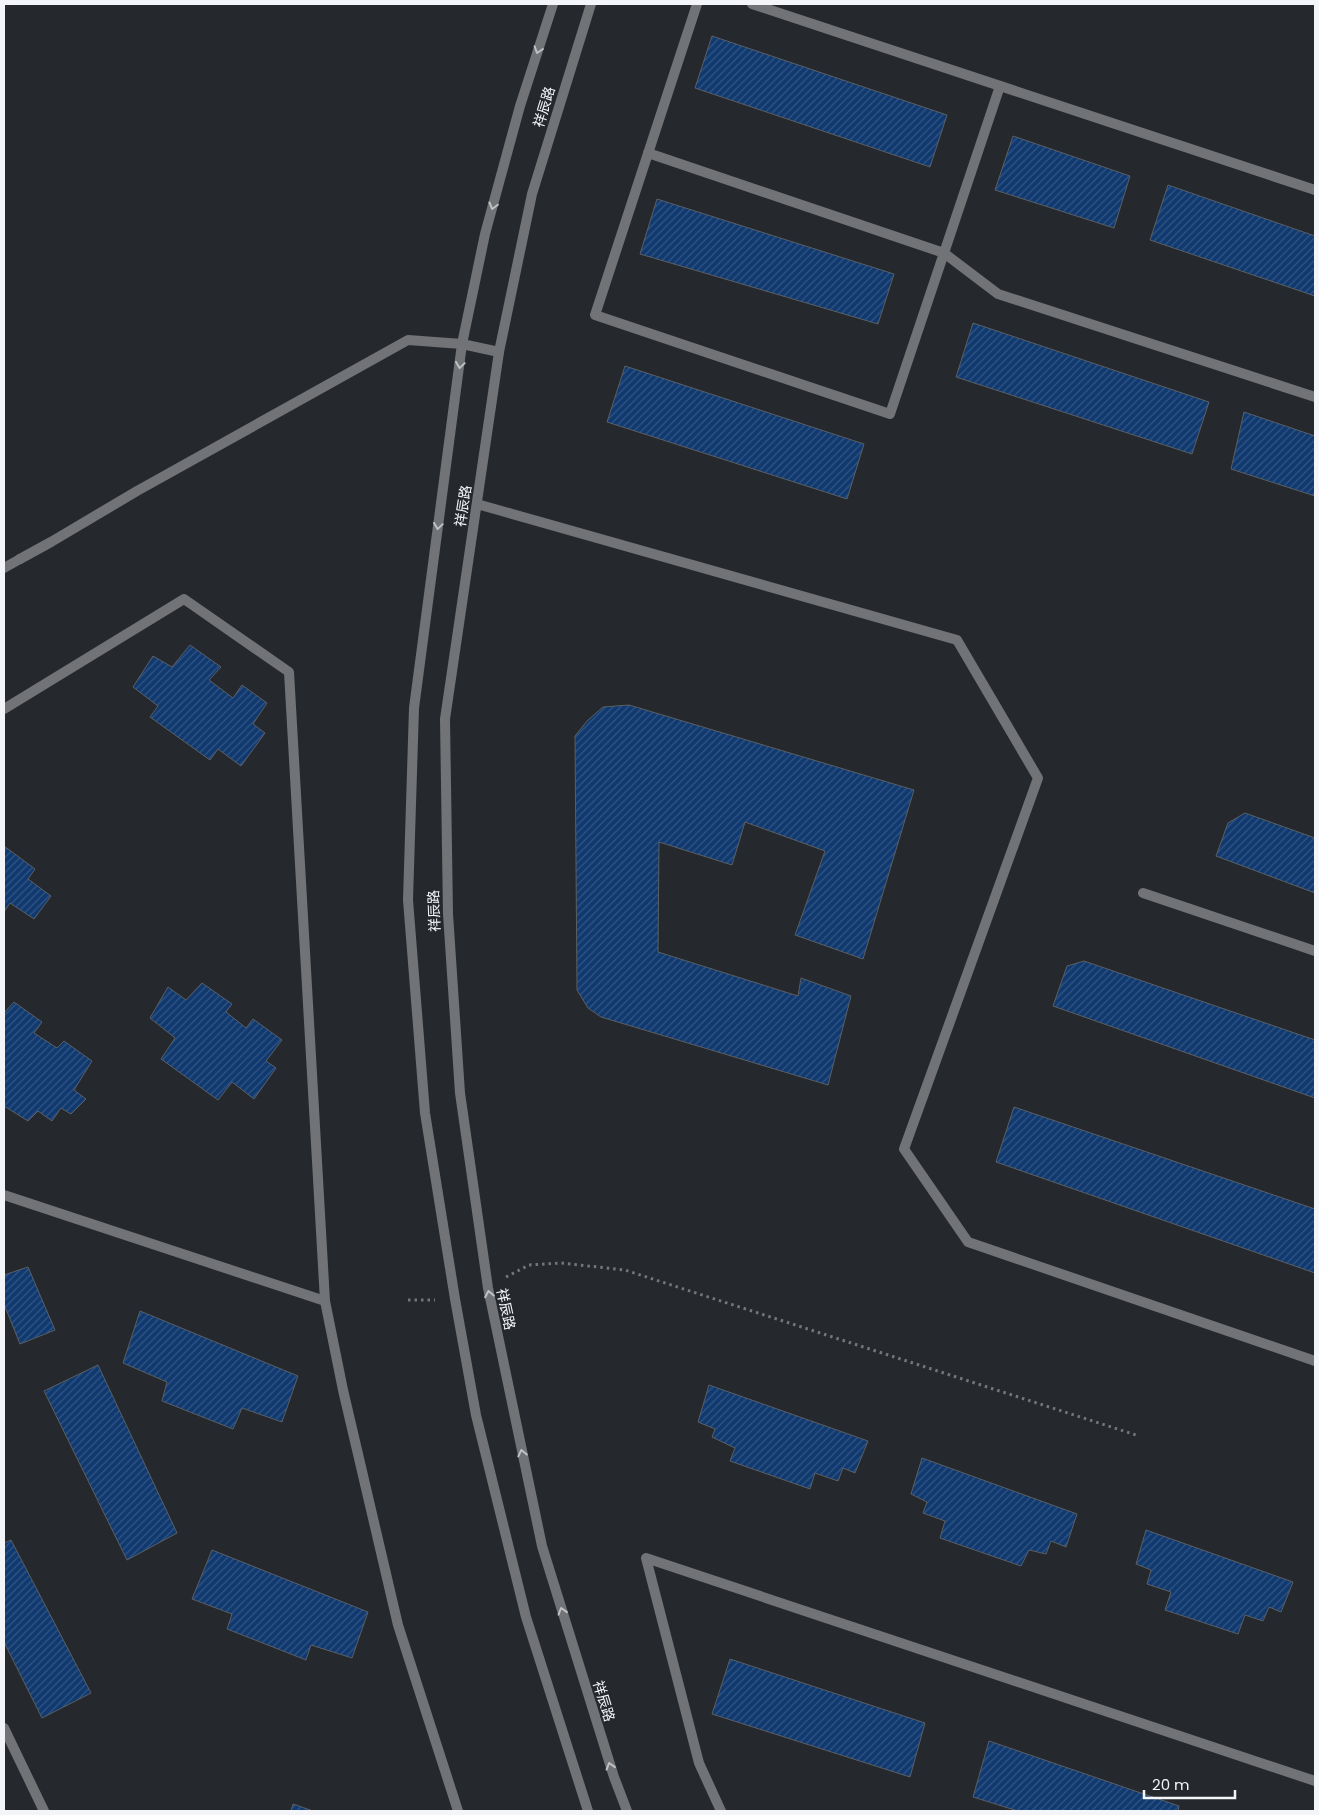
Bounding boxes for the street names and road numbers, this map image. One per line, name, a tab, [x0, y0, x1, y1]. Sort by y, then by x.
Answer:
street label: 祥辰路	[528, 84, 560, 130]
street label: 祥辰路	[450, 484, 476, 528]
street label: 祥辰路	[423, 890, 445, 932]
street label: 祥辰路	[492, 1286, 520, 1332]
street label: 祥辰路	[588, 1678, 620, 1724]

